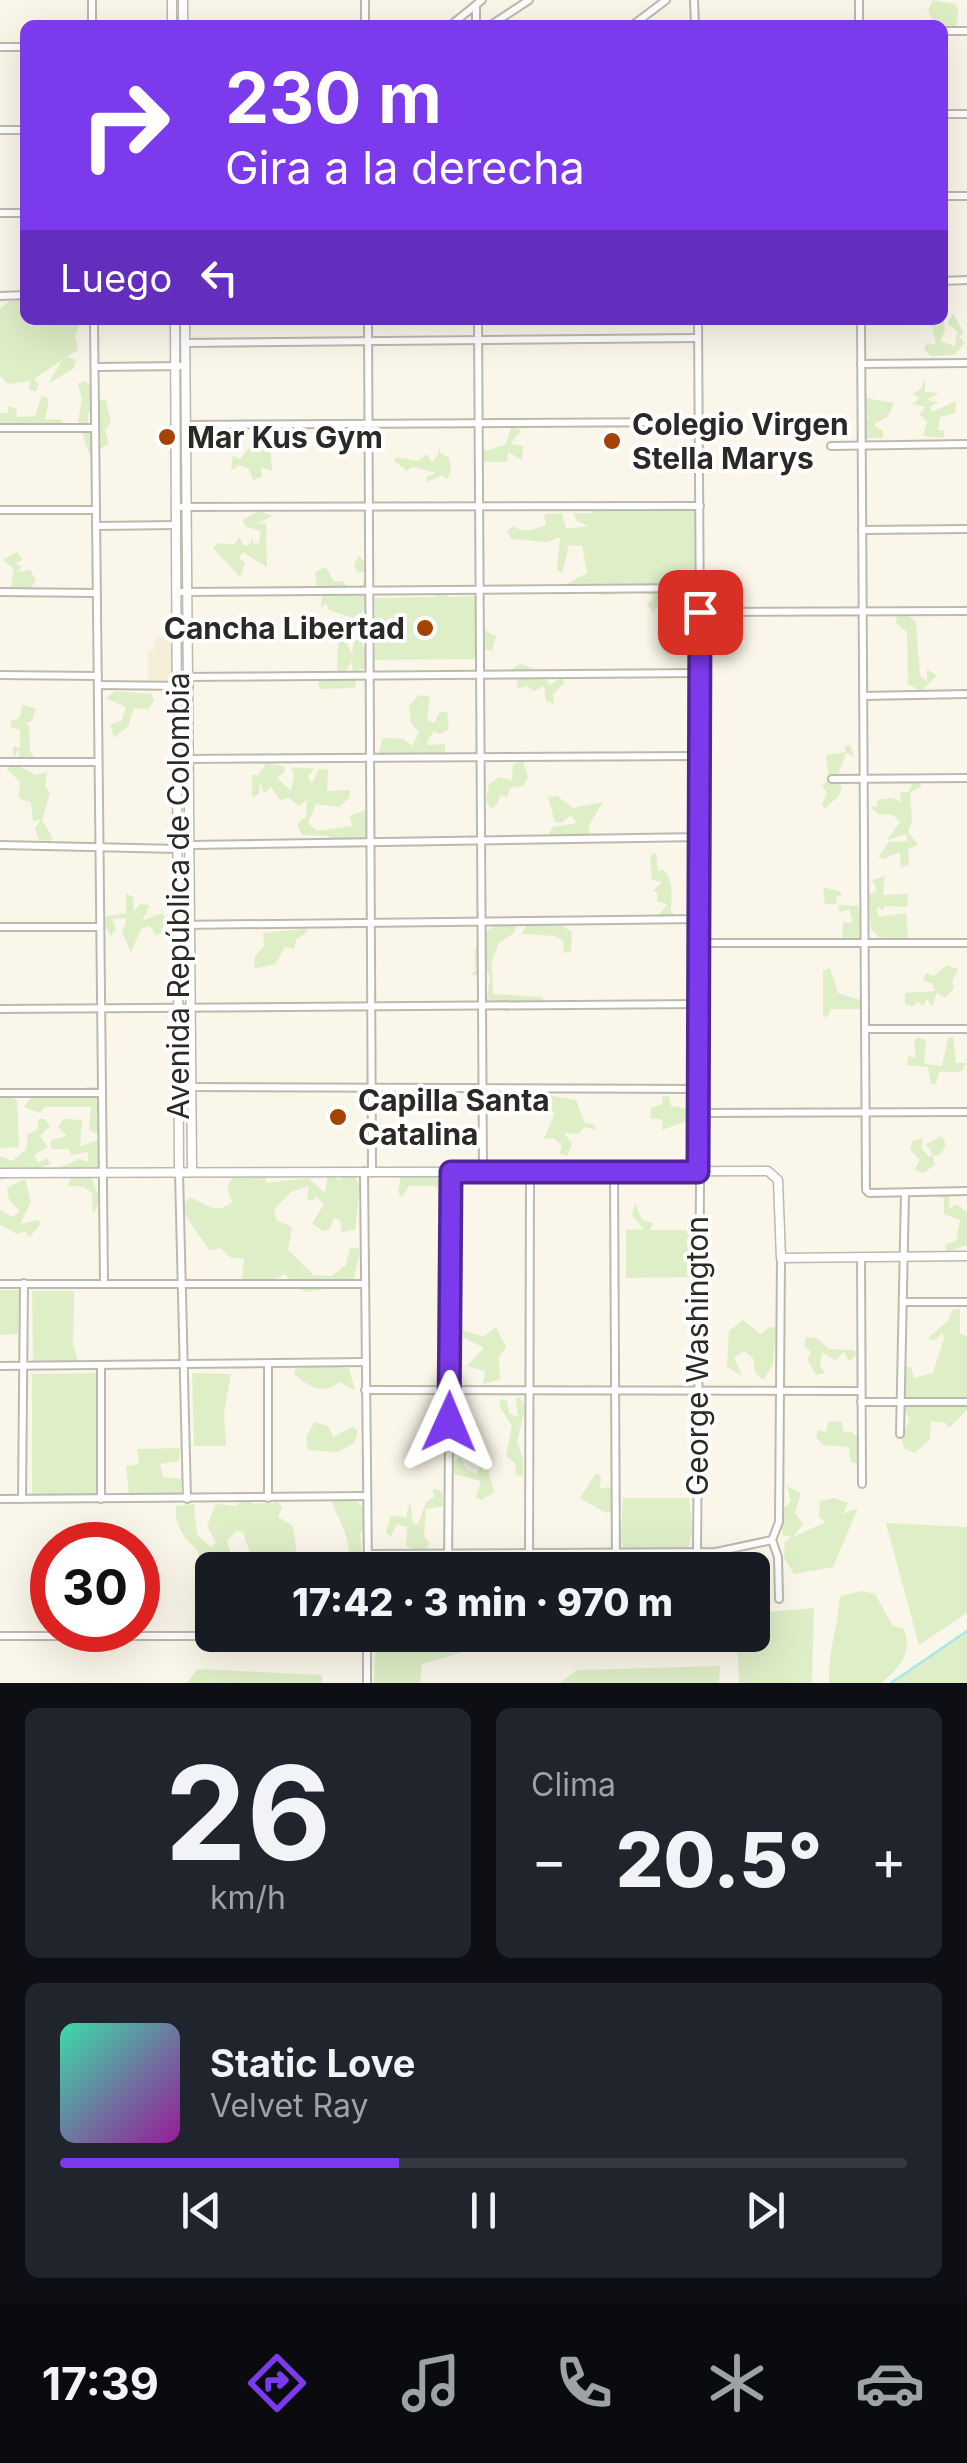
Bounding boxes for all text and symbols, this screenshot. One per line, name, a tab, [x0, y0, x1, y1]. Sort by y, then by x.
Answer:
text: 230 m	[225, 55, 442, 140]
icon: right	[60, 60, 190, 190]
text: Gira a la derecha	[225, 140, 585, 195]
icon: left	[192, 250, 247, 305]
text: Luego	[60, 255, 172, 301]
place label: Colegio Virgen Stella Marys	[632, 406, 849, 476]
place label: Mar Kus Gym	[187, 419, 383, 455]
marker: Mar Kus Gym	[156, 426, 178, 448]
marker: Colegio Virgen Stella Marys	[601, 430, 623, 452]
pin	[658, 570, 743, 655]
icon: arrive	[673, 585, 728, 640]
place label: Cancha Libertad	[164, 610, 405, 646]
marker: Cancha Libertad	[414, 617, 436, 639]
street label: Avenida República de Colombia	[160, 672, 196, 1120]
place label: Capilla Santa Catalina	[358, 1082, 550, 1152]
marker: Capilla Santa Catalina	[327, 1106, 349, 1128]
street label: George Washington	[679, 1216, 715, 1496]
position arrow	[397, 1370, 501, 1474]
speed limit sign: 30	[30, 1522, 160, 1652]
text: 17:42 · 3 min · 970 m	[292, 1579, 673, 1625]
text: 26	[165, 1734, 331, 1891]
text: Clima	[531, 1765, 616, 1804]
text: 20.5°	[616, 1814, 822, 1905]
text: −	[531, 1827, 567, 1893]
text: +	[871, 1827, 907, 1893]
text: km/h	[210, 1878, 286, 1917]
text: Static Love	[210, 2040, 415, 2086]
text: Velvet Ray	[210, 2086, 368, 2125]
icon: previous	[174, 2183, 229, 2238]
icon: pause	[456, 2183, 511, 2238]
icon: next	[738, 2183, 793, 2238]
icon: directions	[242, 2348, 312, 2418]
icon: music	[396, 2348, 466, 2418]
icon: phone	[549, 2348, 619, 2418]
icon: climate	[702, 2348, 772, 2418]
icon: car	[855, 2348, 925, 2418]
text: 17:39	[42, 2356, 159, 2411]

